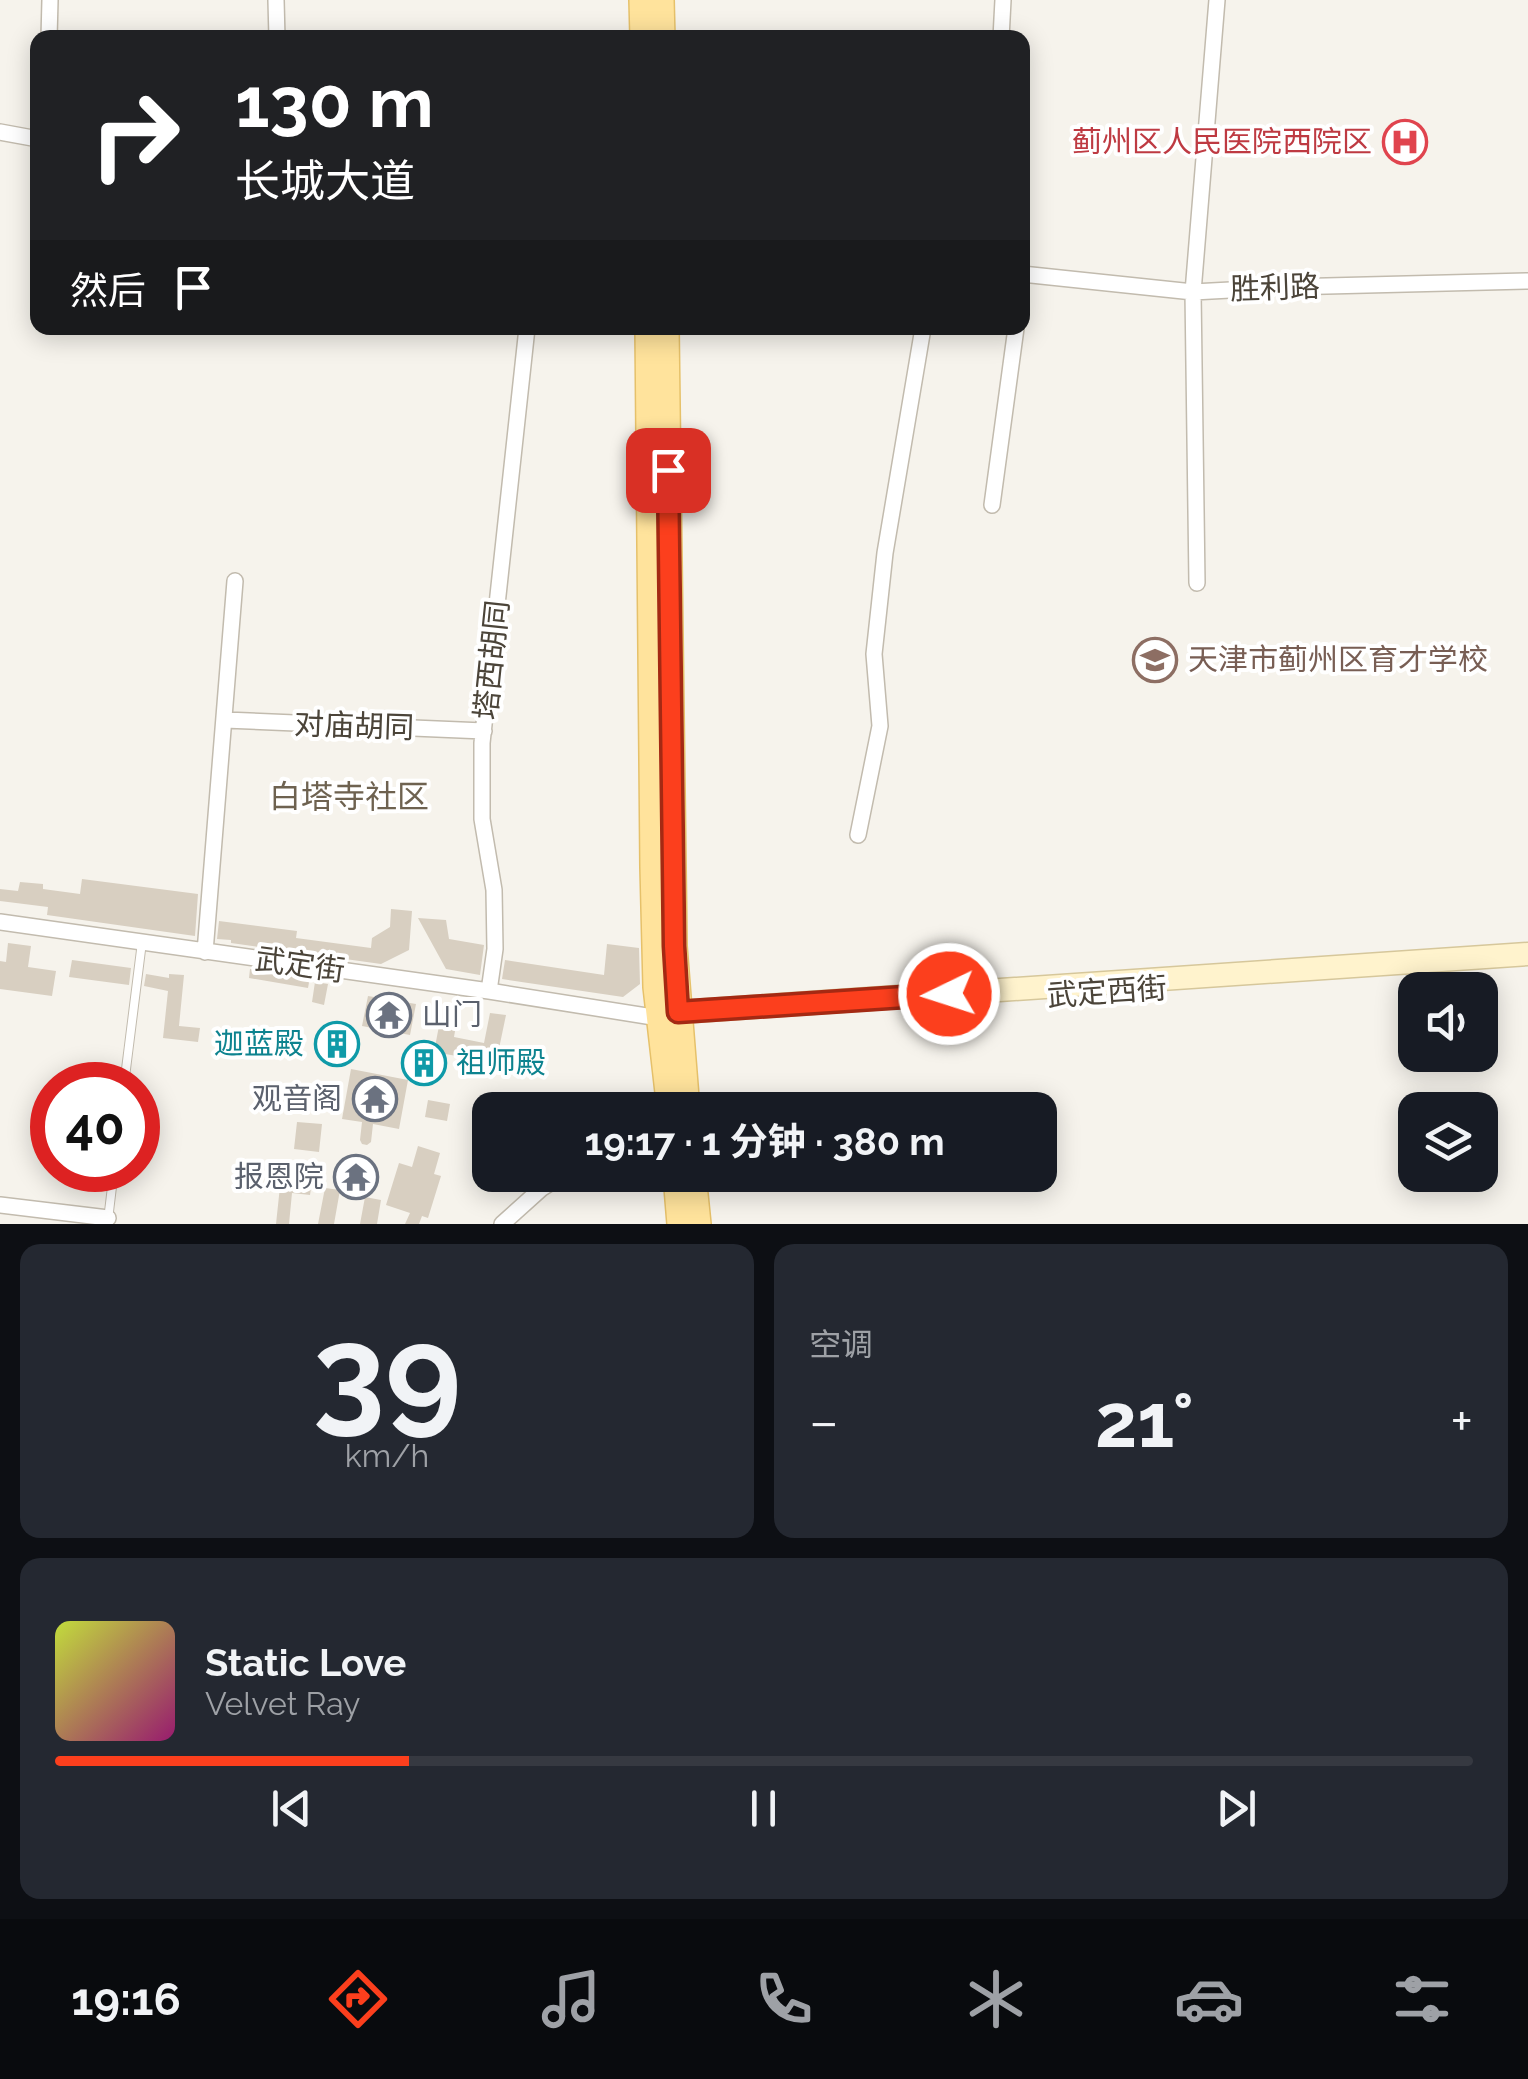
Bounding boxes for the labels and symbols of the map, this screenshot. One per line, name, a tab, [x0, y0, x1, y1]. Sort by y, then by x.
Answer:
hospital icon: 蓟州区人民医院西院区	[1382, 119, 1428, 165]
place label: 蓟州区人民医院西院区	[1072, 124, 1372, 159]
street label: 胜利路	[1229, 268, 1321, 307]
pin	[626, 428, 711, 513]
street label: 塔西胡同	[468, 598, 515, 721]
school or university icon: 天津市蓟州区育才学校	[1132, 637, 1178, 683]
place label: 天津市蓟州区育才学校	[1188, 642, 1488, 677]
street label: 对庙胡同	[293, 706, 415, 745]
district label: 白塔寺社区	[269, 778, 429, 815]
street label: 武定街	[253, 941, 347, 988]
position arrow	[897, 942, 1001, 1046]
street label: 武定西街	[1046, 970, 1168, 1013]
temple icon: 山门	[366, 992, 412, 1038]
place label: 山门	[422, 997, 482, 1032]
building icon: 迦蓝殿	[314, 1021, 360, 1067]
place label: 迦蓝殿	[214, 1026, 304, 1061]
building icon: 祖师殿	[401, 1040, 447, 1086]
place label: 祖师殿	[456, 1045, 546, 1080]
speed limit sign: 40	[30, 1062, 160, 1192]
temple icon: 观音阁	[352, 1076, 398, 1122]
place label: 观音阁	[252, 1081, 342, 1116]
temple icon: 报恩院	[333, 1154, 379, 1200]
place label: 报恩院	[234, 1159, 324, 1194]

